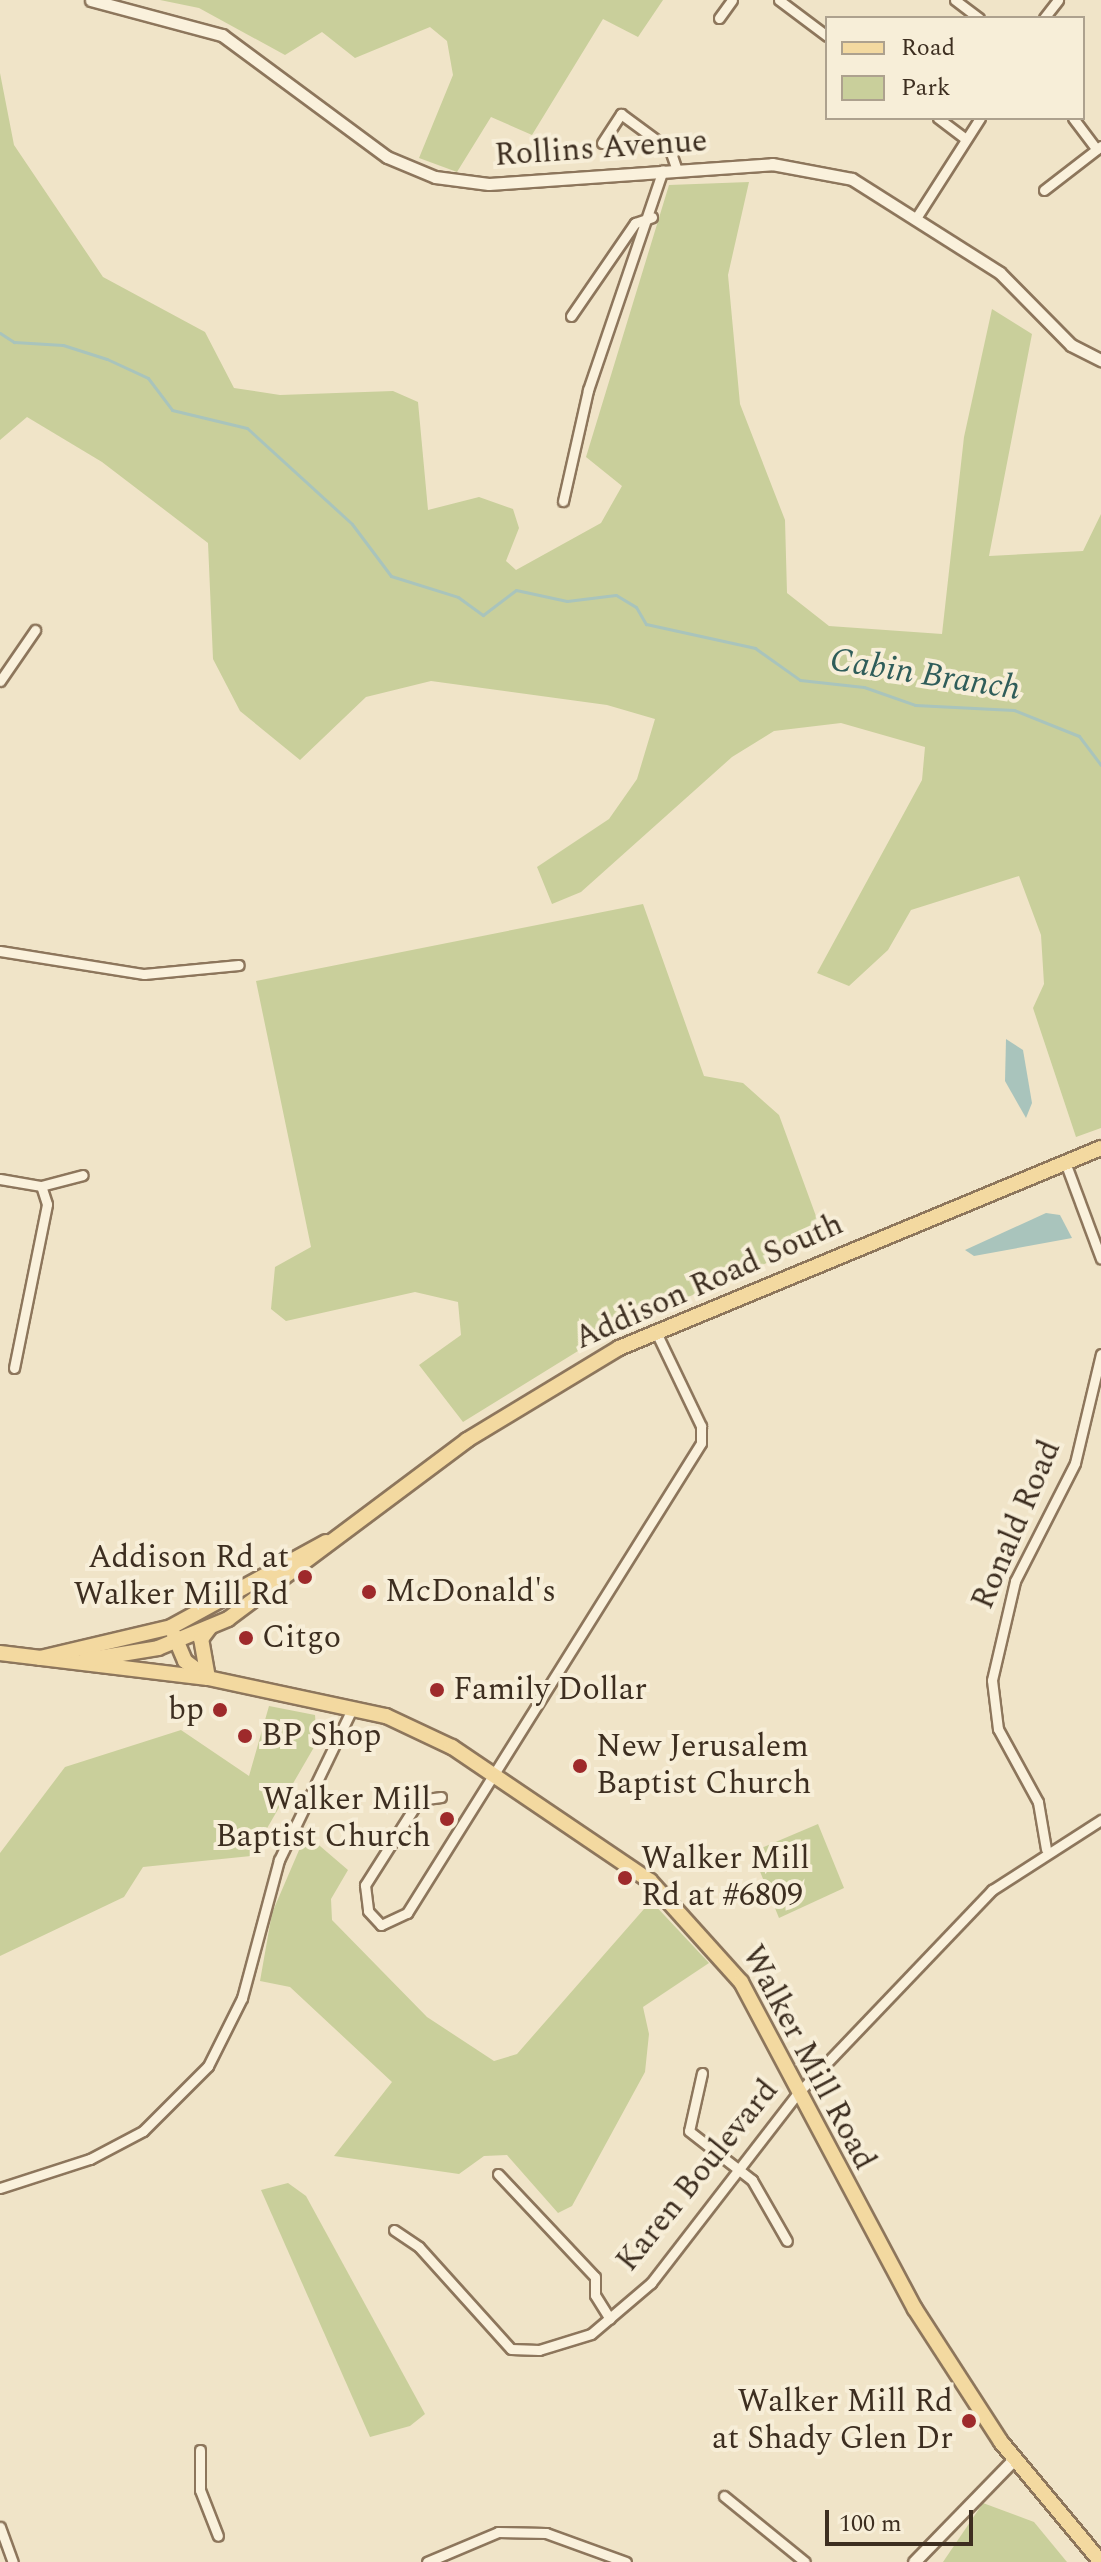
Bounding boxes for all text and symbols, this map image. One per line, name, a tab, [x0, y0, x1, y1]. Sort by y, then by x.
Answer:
legend	[825, 16, 1085, 120]
text: Road	[901, 30, 955, 66]
text: Park	[901, 70, 951, 106]
street label: Rollins Avenue	[493, 122, 709, 176]
water label: Cabin Branch	[827, 640, 1023, 710]
street label: Addison Road South	[569, 1206, 849, 1358]
street label: Ronald Road	[964, 1435, 1070, 1615]
place label: Addison Rd at Walker Mill Rd	[73, 1540, 289, 1615]
marker: Addison Rd at Walker Mill Rd	[296, 1568, 314, 1586]
place label: McDonald's	[385, 1573, 556, 1611]
marker: McDonald's	[360, 1583, 378, 1601]
place label: Citgo	[262, 1619, 341, 1657]
marker: Citgo	[237, 1629, 255, 1647]
place label: Family Dollar	[453, 1671, 647, 1709]
marker: Family Dollar	[428, 1681, 446, 1699]
place label: bp	[168, 1691, 204, 1729]
marker: bp	[211, 1701, 229, 1719]
place label: BP Shop	[261, 1717, 382, 1755]
marker: BP Shop	[236, 1727, 254, 1745]
place label: New Jerusalem Baptist Church	[596, 1729, 811, 1804]
marker: New Jerusalem Baptist Church	[571, 1757, 589, 1775]
place label: Walker Mill Baptist Church	[216, 1782, 431, 1857]
marker: Walker Mill Baptist Church	[438, 1810, 456, 1828]
place label: Walker Mill Rd at #6809	[641, 1841, 810, 1916]
marker: Walker Mill Rd at #6809	[616, 1869, 634, 1887]
street label: Walker Mill Road	[733, 1939, 883, 2177]
street label: Karen Boulevard	[609, 2072, 787, 2280]
place label: Walker Mill Rd at Shady Glen Dr	[712, 2384, 953, 2459]
marker: Walker Mill Rd at Shady Glen Dr	[960, 2412, 978, 2430]
scale bar	[829, 2494, 977, 2544]
text: 100 m	[839, 2506, 902, 2542]

